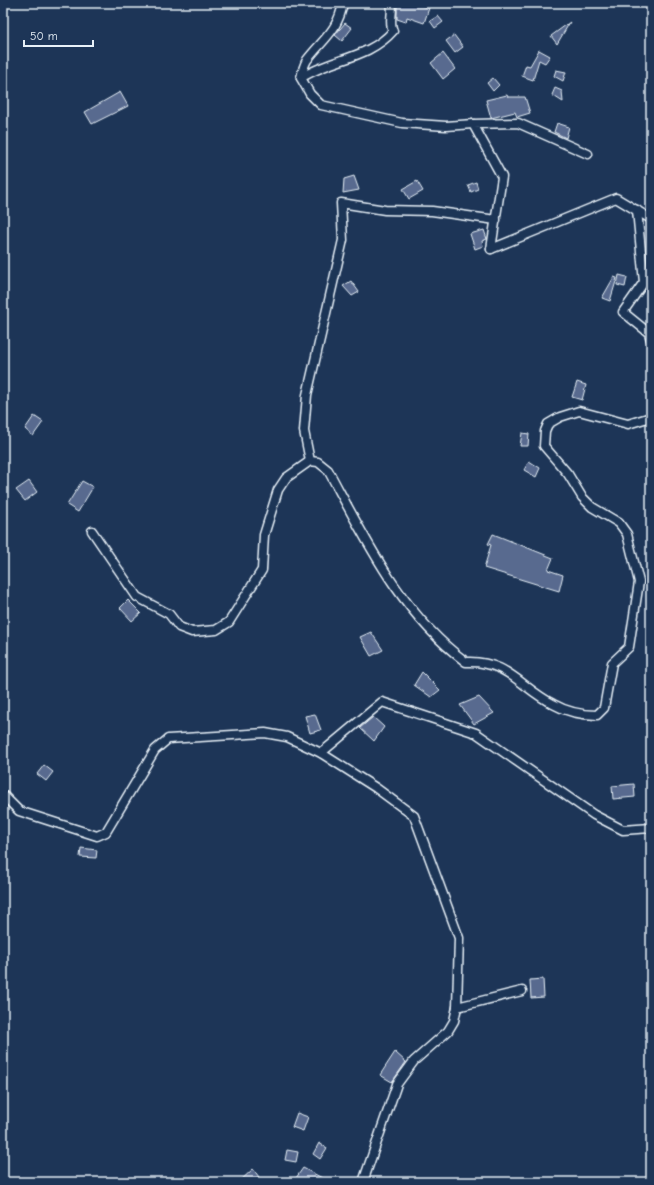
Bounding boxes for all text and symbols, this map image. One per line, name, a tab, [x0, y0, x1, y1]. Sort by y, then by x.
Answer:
scale bar	[24, 22, 93, 48]
text: 50 m	[30, 29, 58, 43]

